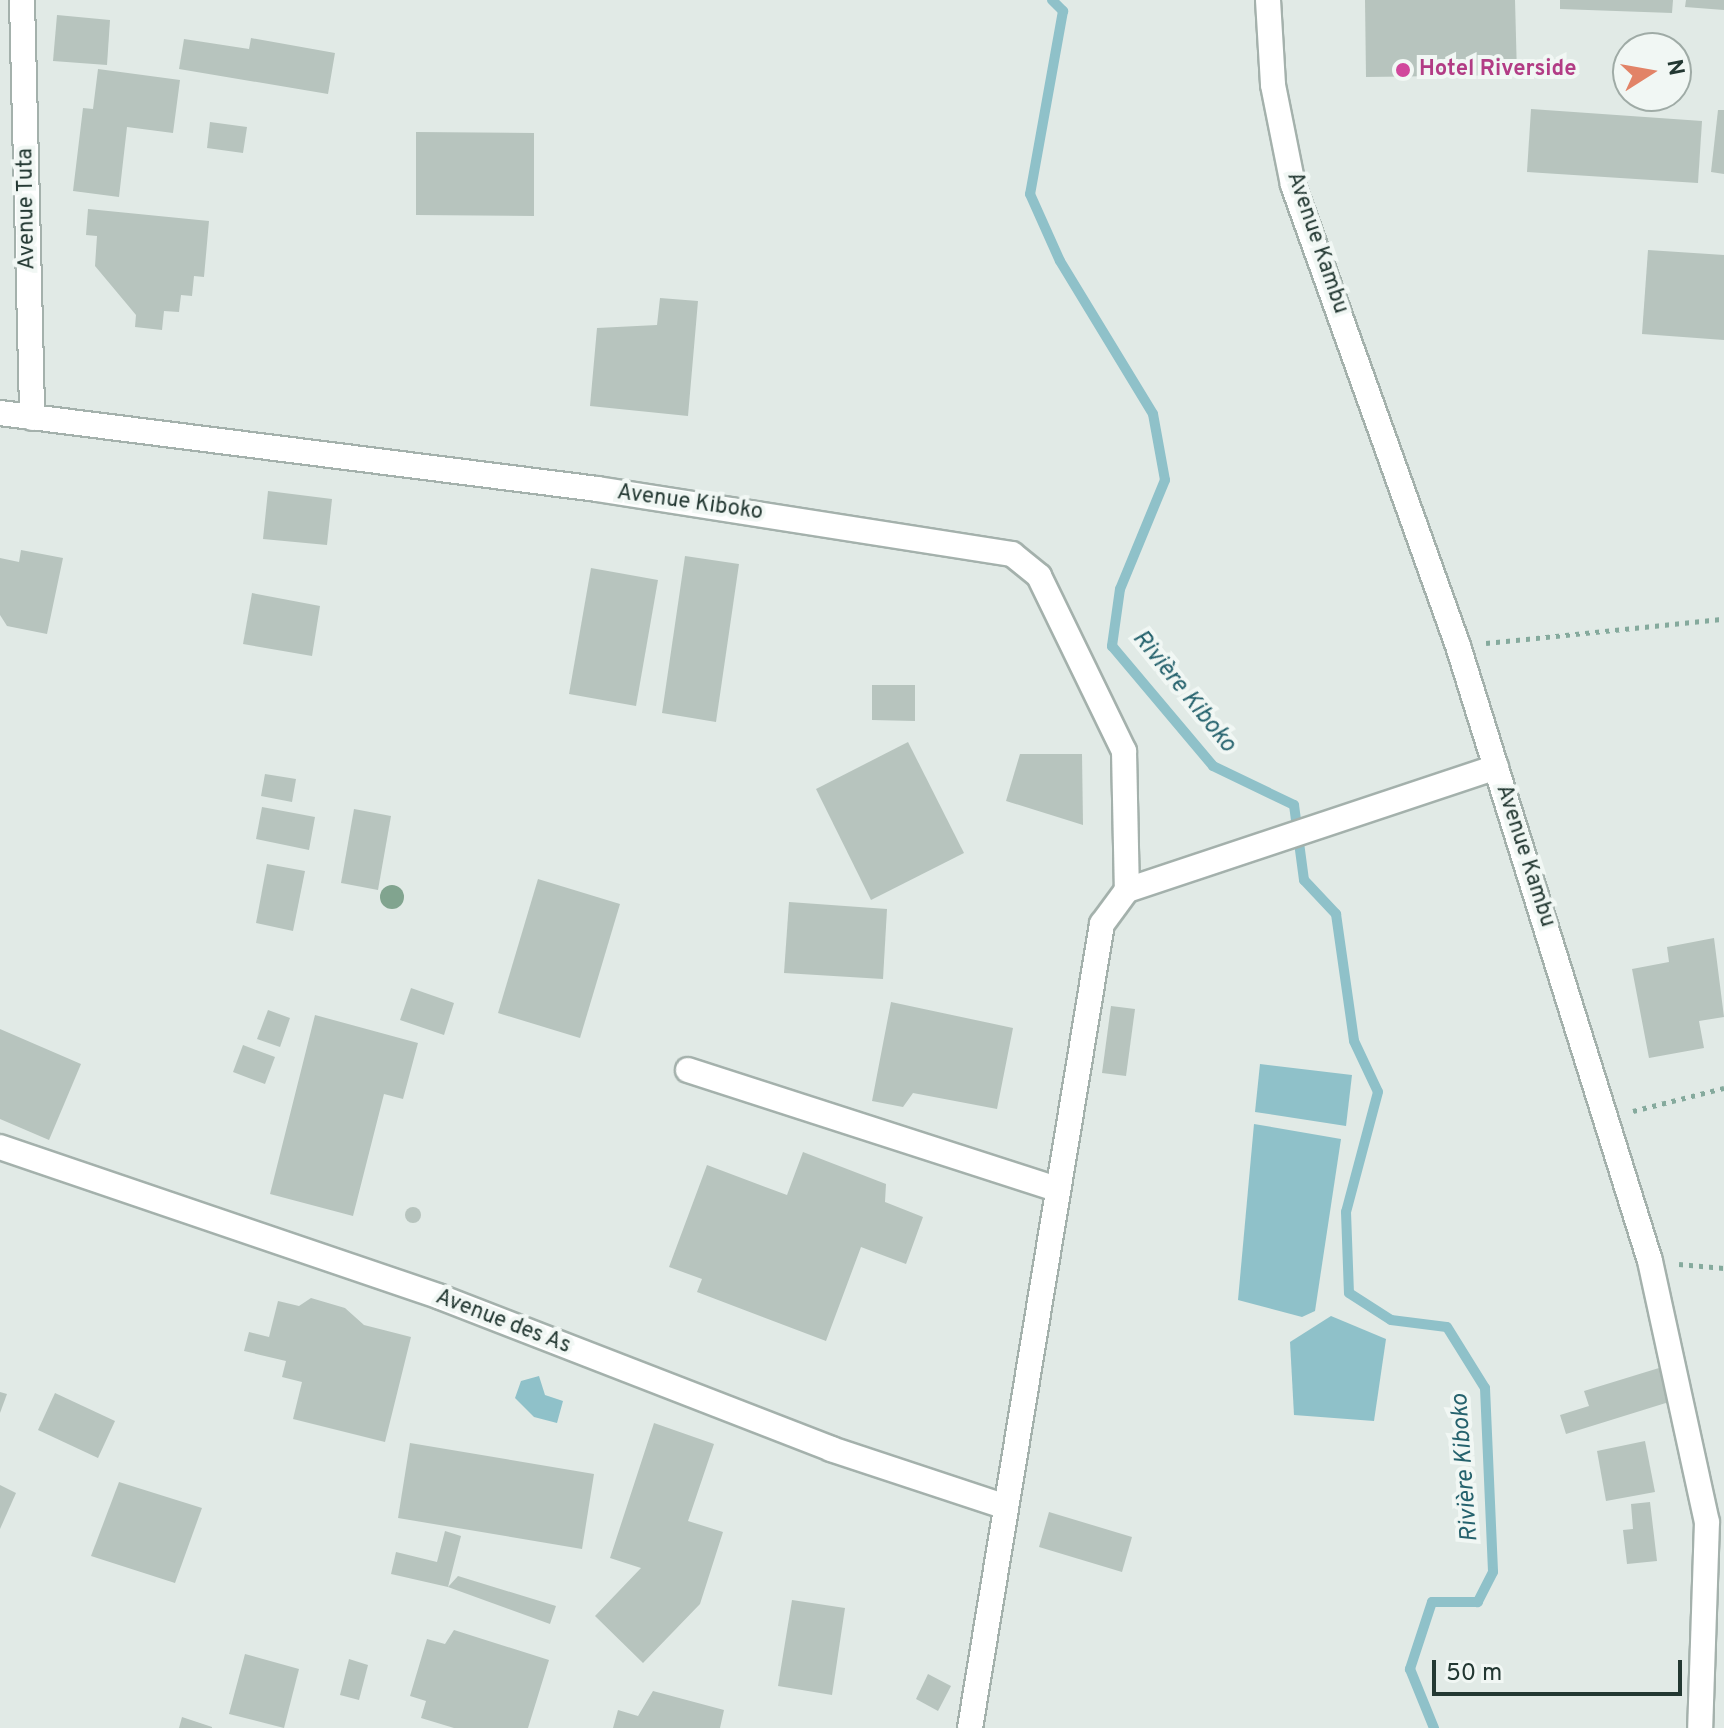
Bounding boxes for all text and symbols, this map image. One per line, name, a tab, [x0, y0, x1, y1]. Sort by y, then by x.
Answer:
north arrow	[1612, 32, 1692, 112]
place label: Hotel Riverside	[1419, 57, 1576, 83]
text: N	[1659, 57, 1689, 78]
marker: Hotel Riverside	[1394, 61, 1412, 79]
street label: Avenue Tuta	[13, 147, 41, 271]
street label: Avenue Kambu	[1280, 169, 1354, 317]
street label: Avenue Kiboko	[615, 480, 765, 526]
water label: Rivière Kiboko	[1125, 625, 1241, 759]
street label: Avenue Kambu	[1490, 781, 1560, 931]
street label: Avenue des As	[431, 1284, 575, 1360]
water label: Rivière Kiboko	[1446, 1393, 1486, 1543]
scale bar	[1436, 1644, 1686, 1694]
text: 50 m	[1446, 1659, 1502, 1689]

